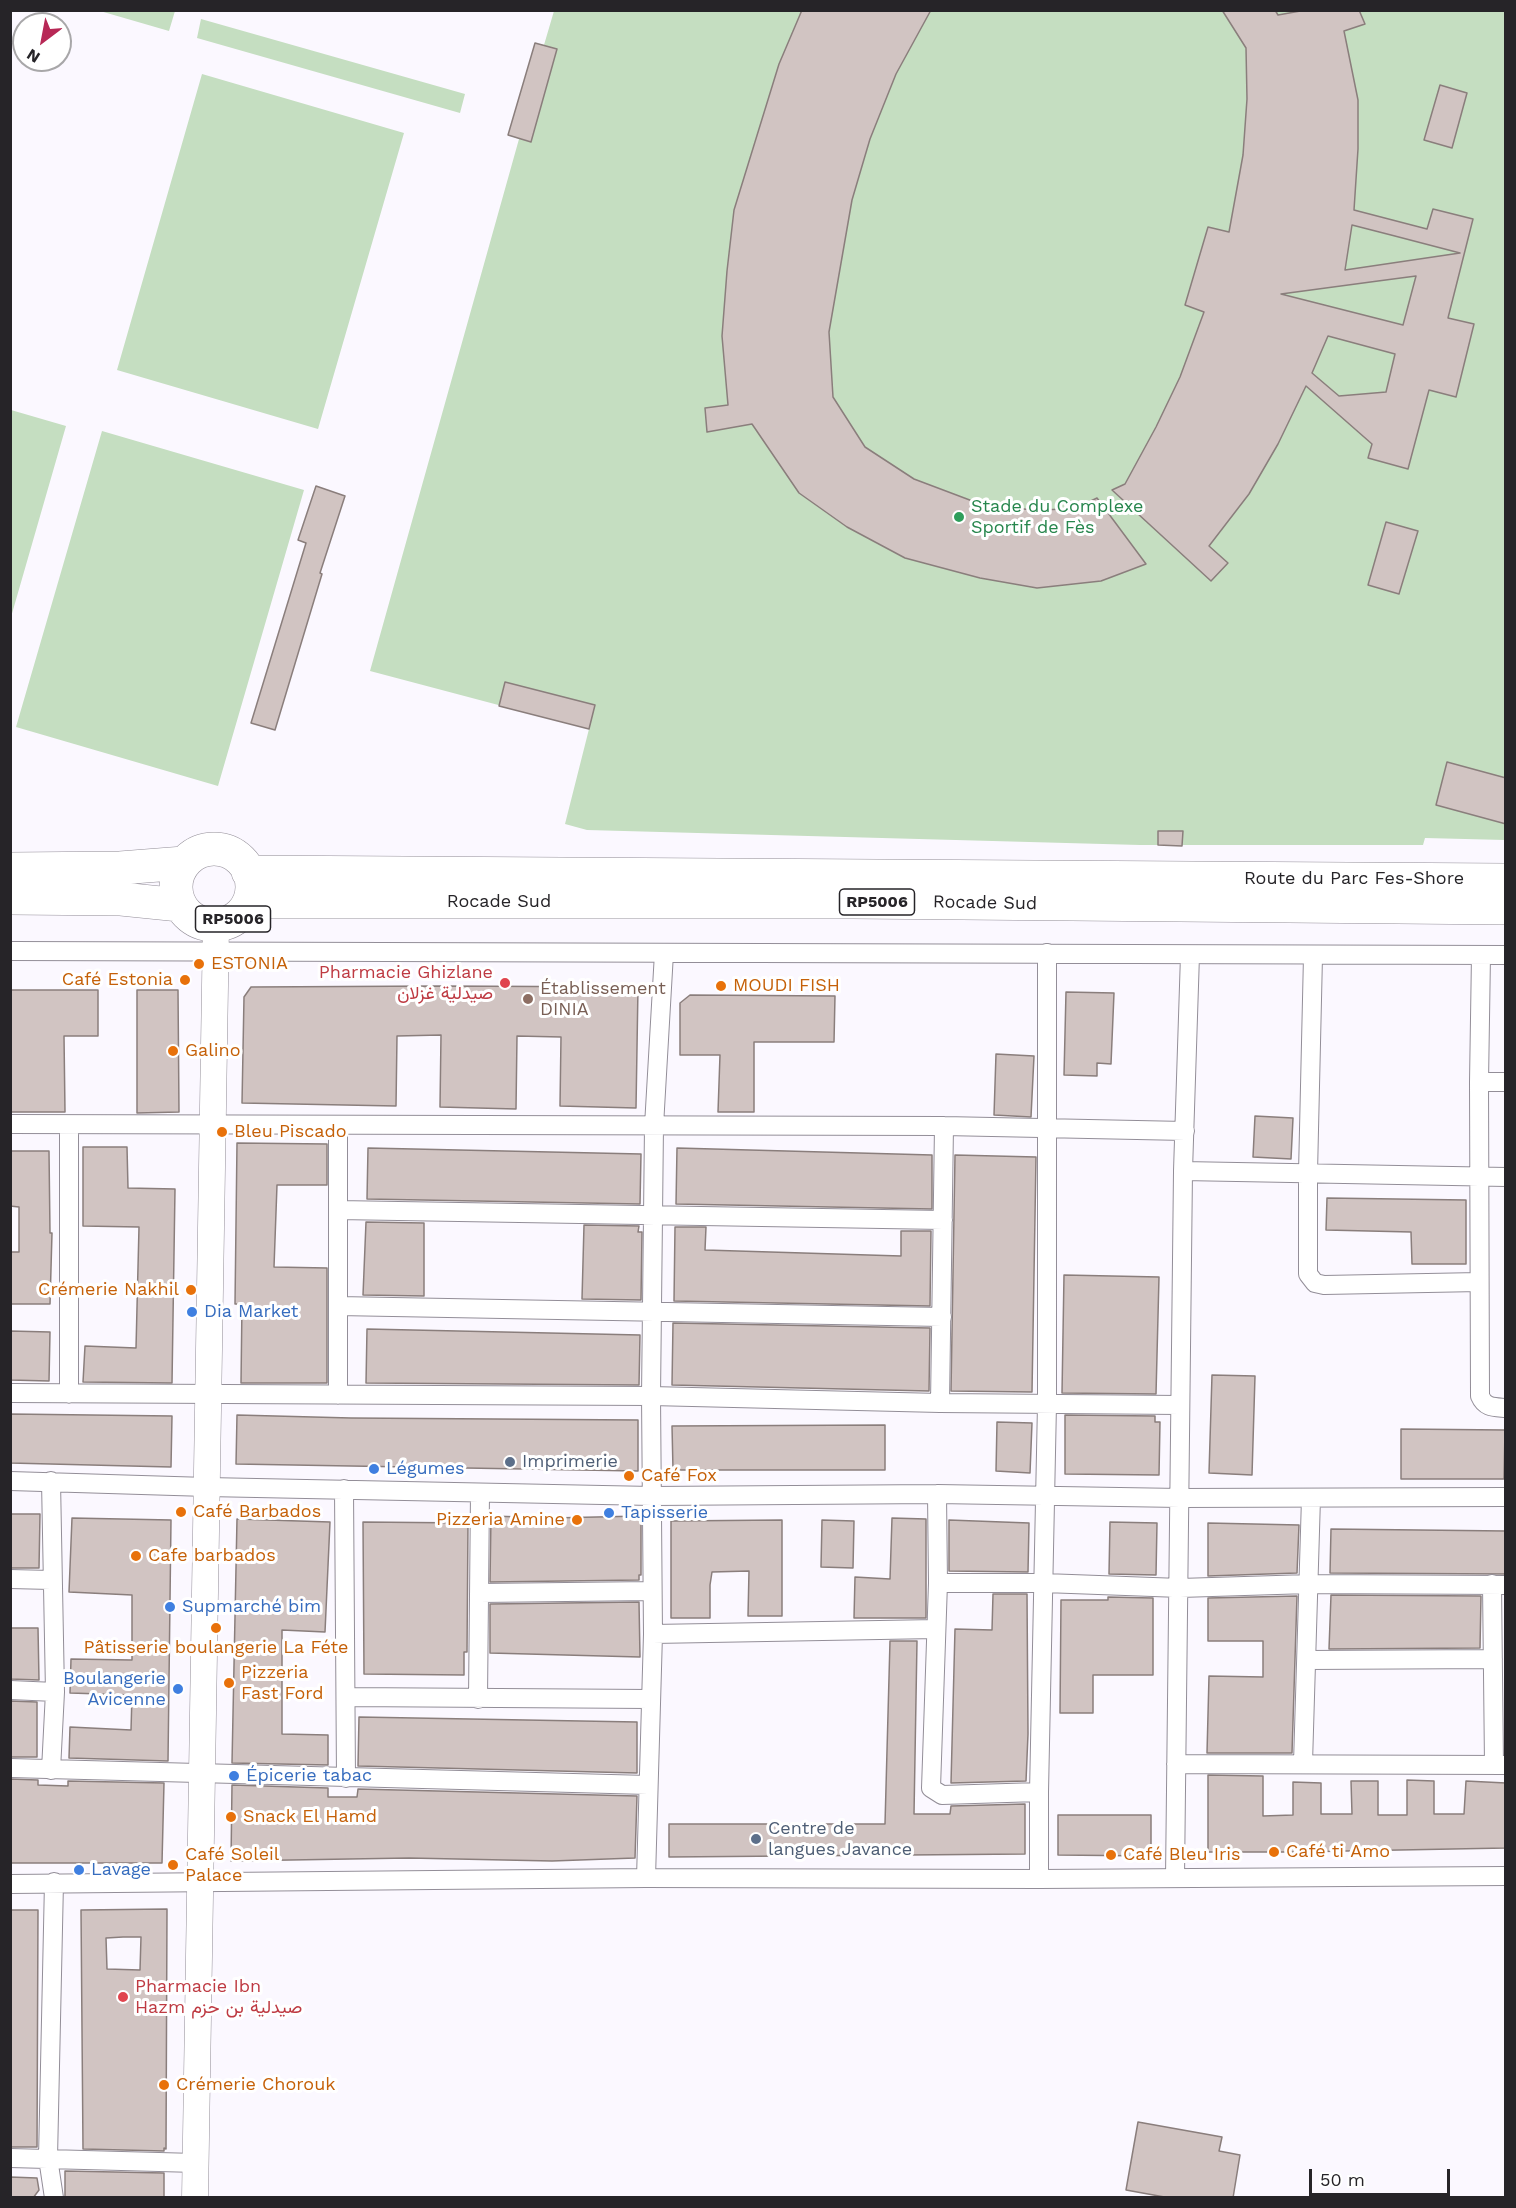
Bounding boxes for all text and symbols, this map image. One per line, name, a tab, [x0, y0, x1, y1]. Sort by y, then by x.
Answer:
north arrow	[12, 12, 72, 72]
text: N	[23, 45, 43, 67]
place label: Stade du Complexe Sportif de Fès	[971, 496, 1143, 538]
marker: Stade du Complexe Sportif de Fès	[952, 510, 966, 524]
street label: Route du Parc Fes-Shore	[1244, 868, 1464, 890]
road number: RP5006	[840, 889, 914, 915]
street label: Rocade Sud	[447, 891, 551, 913]
street label: Rocade Sud	[933, 891, 1037, 915]
road number: RP5006	[196, 906, 270, 932]
place label: ESTONIA	[211, 953, 288, 975]
marker: ESTONIA	[192, 957, 206, 971]
place label: Pharmacie Ghizlane صيدلية غزلان	[319, 962, 493, 1004]
place label: Café Estonia	[62, 969, 173, 991]
marker: Café Estonia	[178, 973, 192, 987]
place label: MOUDI FISH	[733, 975, 840, 997]
marker: Pharmacie Ghizlane صيدلية غزلان	[498, 976, 512, 990]
place label: Établissement DINIA	[540, 978, 666, 1020]
marker: MOUDI FISH	[714, 979, 728, 993]
marker: Établissement DINIA	[521, 992, 535, 1006]
place label: Galino	[185, 1040, 240, 1062]
marker: Galino	[166, 1044, 180, 1058]
place label: Bleu Piscado	[234, 1121, 346, 1143]
marker: Bleu Piscado	[215, 1125, 229, 1139]
place label: Crémerie Nakhil	[38, 1279, 179, 1301]
marker: Crémerie Nakhil	[184, 1283, 198, 1297]
place label: Dia Market	[204, 1301, 298, 1323]
marker: Dia Market	[185, 1305, 199, 1319]
place label: Imprimerie	[522, 1451, 618, 1473]
marker: Imprimerie	[503, 1455, 517, 1469]
place label: Légumes	[386, 1458, 465, 1480]
marker: Légumes	[367, 1462, 381, 1476]
place label: Café Fox	[641, 1465, 717, 1487]
marker: Café Fox	[622, 1469, 636, 1483]
place label: Café Barbados	[193, 1501, 321, 1523]
place label: Tapisserie	[621, 1502, 708, 1524]
marker: Café Barbados	[174, 1505, 188, 1519]
marker: Tapisserie	[602, 1506, 616, 1520]
place label: Pizzeria Amine	[436, 1509, 565, 1531]
marker: Pizzeria Amine	[570, 1513, 584, 1527]
place label: Cafe barbados	[148, 1545, 276, 1567]
marker: Cafe barbados	[129, 1549, 143, 1563]
place label: Supmarché bim	[182, 1596, 321, 1618]
marker: Supmarché bim	[163, 1600, 177, 1614]
marker: Pâtisserie boulangerie La Féte	[209, 1621, 223, 1635]
place label: Pâtisserie boulangerie La Féte	[84, 1637, 348, 1659]
place label: Pizzeria Fast Ford	[241, 1662, 324, 1704]
place label: Boulangerie Avicenne	[63, 1668, 166, 1710]
marker: Pizzeria Fast Ford	[222, 1676, 236, 1690]
marker: Boulangerie Avicenne	[171, 1682, 185, 1696]
place label: Épicerie tabac	[246, 1765, 372, 1787]
marker: Épicerie tabac	[227, 1769, 241, 1783]
place label: Snack El Hamd	[243, 1806, 377, 1828]
marker: Snack El Hamd	[224, 1810, 238, 1824]
place label: Centre de langues Javance	[768, 1818, 912, 1860]
marker: Centre de langues Javance	[749, 1832, 763, 1846]
place label: Café ti Amo	[1286, 1841, 1390, 1863]
place label: Café Soleil Palace	[185, 1844, 279, 1886]
place label: Café Bleu Iris	[1123, 1844, 1241, 1866]
marker: Café ti Amo	[1267, 1845, 1281, 1859]
marker: Café Bleu Iris	[1104, 1848, 1118, 1862]
marker: Café Soleil Palace	[166, 1858, 180, 1872]
place label: Lavage	[91, 1859, 151, 1881]
marker: Lavage	[72, 1863, 86, 1877]
place label: Pharmacie Ibn Hazm صيدلية بن حزم	[135, 1976, 302, 2018]
marker: Pharmacie Ibn Hazm صيدلية بن حزم	[116, 1990, 130, 2004]
place label: Crémerie Chorouk	[176, 2074, 335, 2096]
marker: Crémerie Chorouk	[157, 2078, 171, 2092]
scale bar	[1312, 2157, 1453, 2195]
text: 50 m	[1320, 2169, 1365, 2190]

